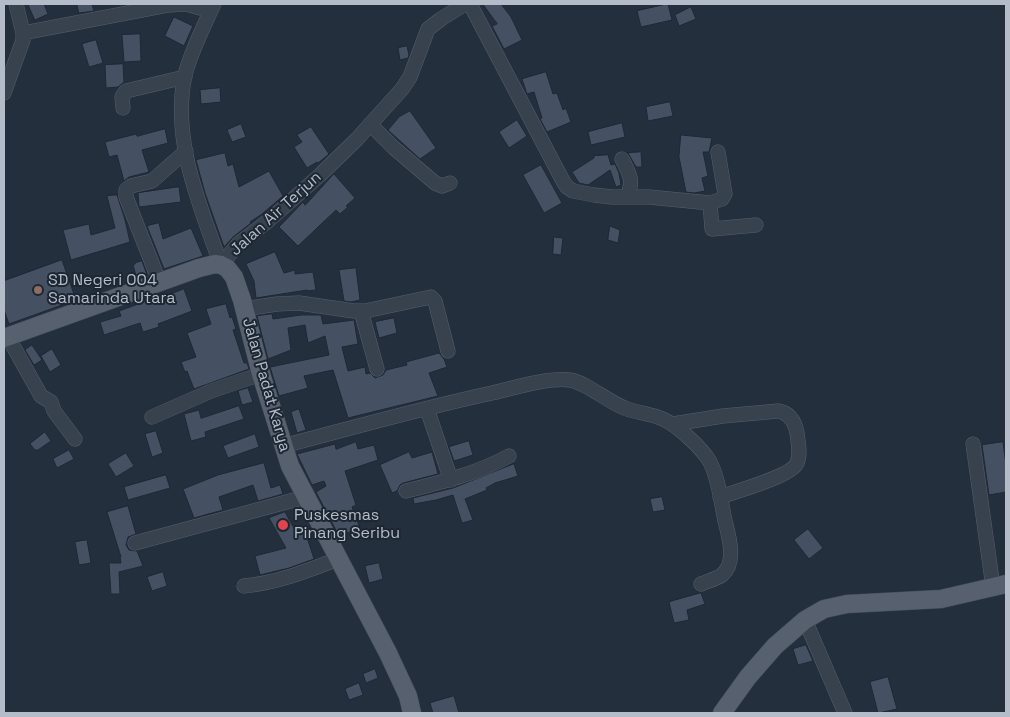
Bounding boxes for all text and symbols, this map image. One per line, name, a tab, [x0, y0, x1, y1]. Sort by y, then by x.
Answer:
street label: Jalan Air Terjun	[226, 168, 326, 260]
place label: SD Negeri 004 Samarinda Utara	[48, 271, 175, 309]
marker: SD Negeri 004 Samarinda Utara	[32, 284, 44, 296]
street label: Jalan Padat Karya	[238, 316, 294, 454]
place label: Puskesmas Pinang Seribu	[294, 506, 400, 544]
marker: Puskesmas Pinang Seribu	[276, 518, 290, 532]

